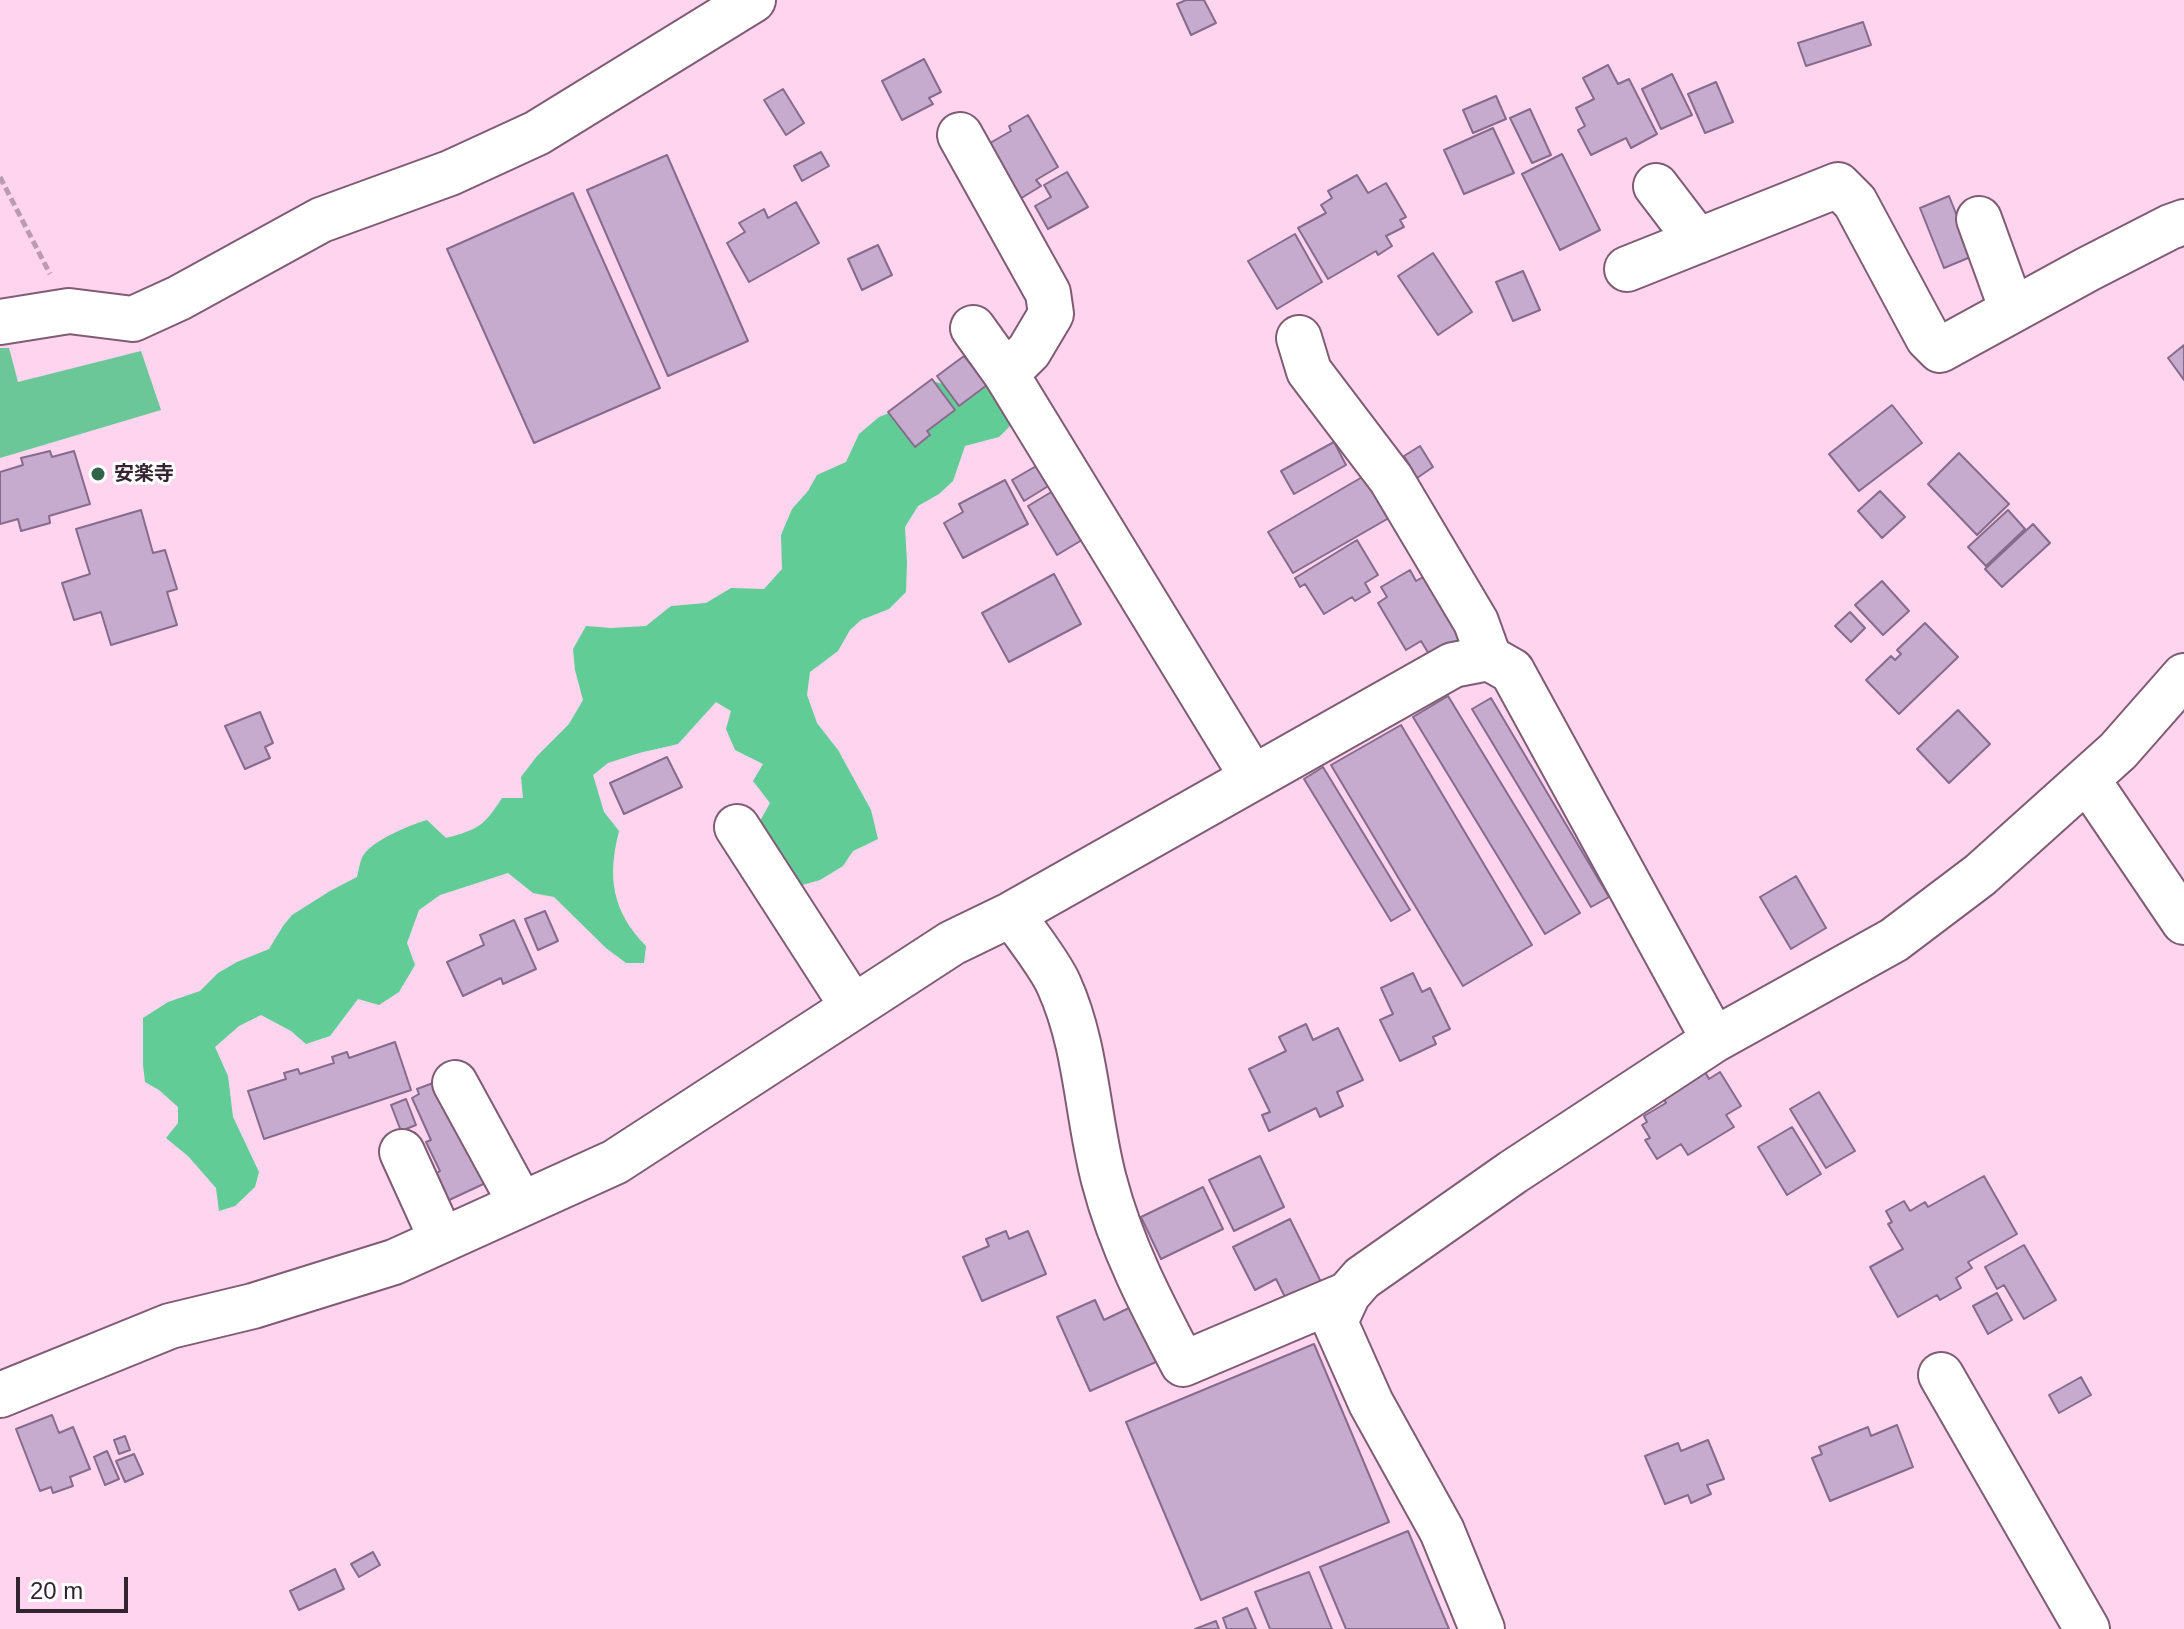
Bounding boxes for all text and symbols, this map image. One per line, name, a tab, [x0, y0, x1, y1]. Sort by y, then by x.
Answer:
place label: 安楽寺	[114, 462, 174, 486]
marker: 安楽寺	[89, 465, 107, 483]
scale bar	[20, 1561, 132, 1611]
text: 20 m	[30, 1577, 83, 1604]

